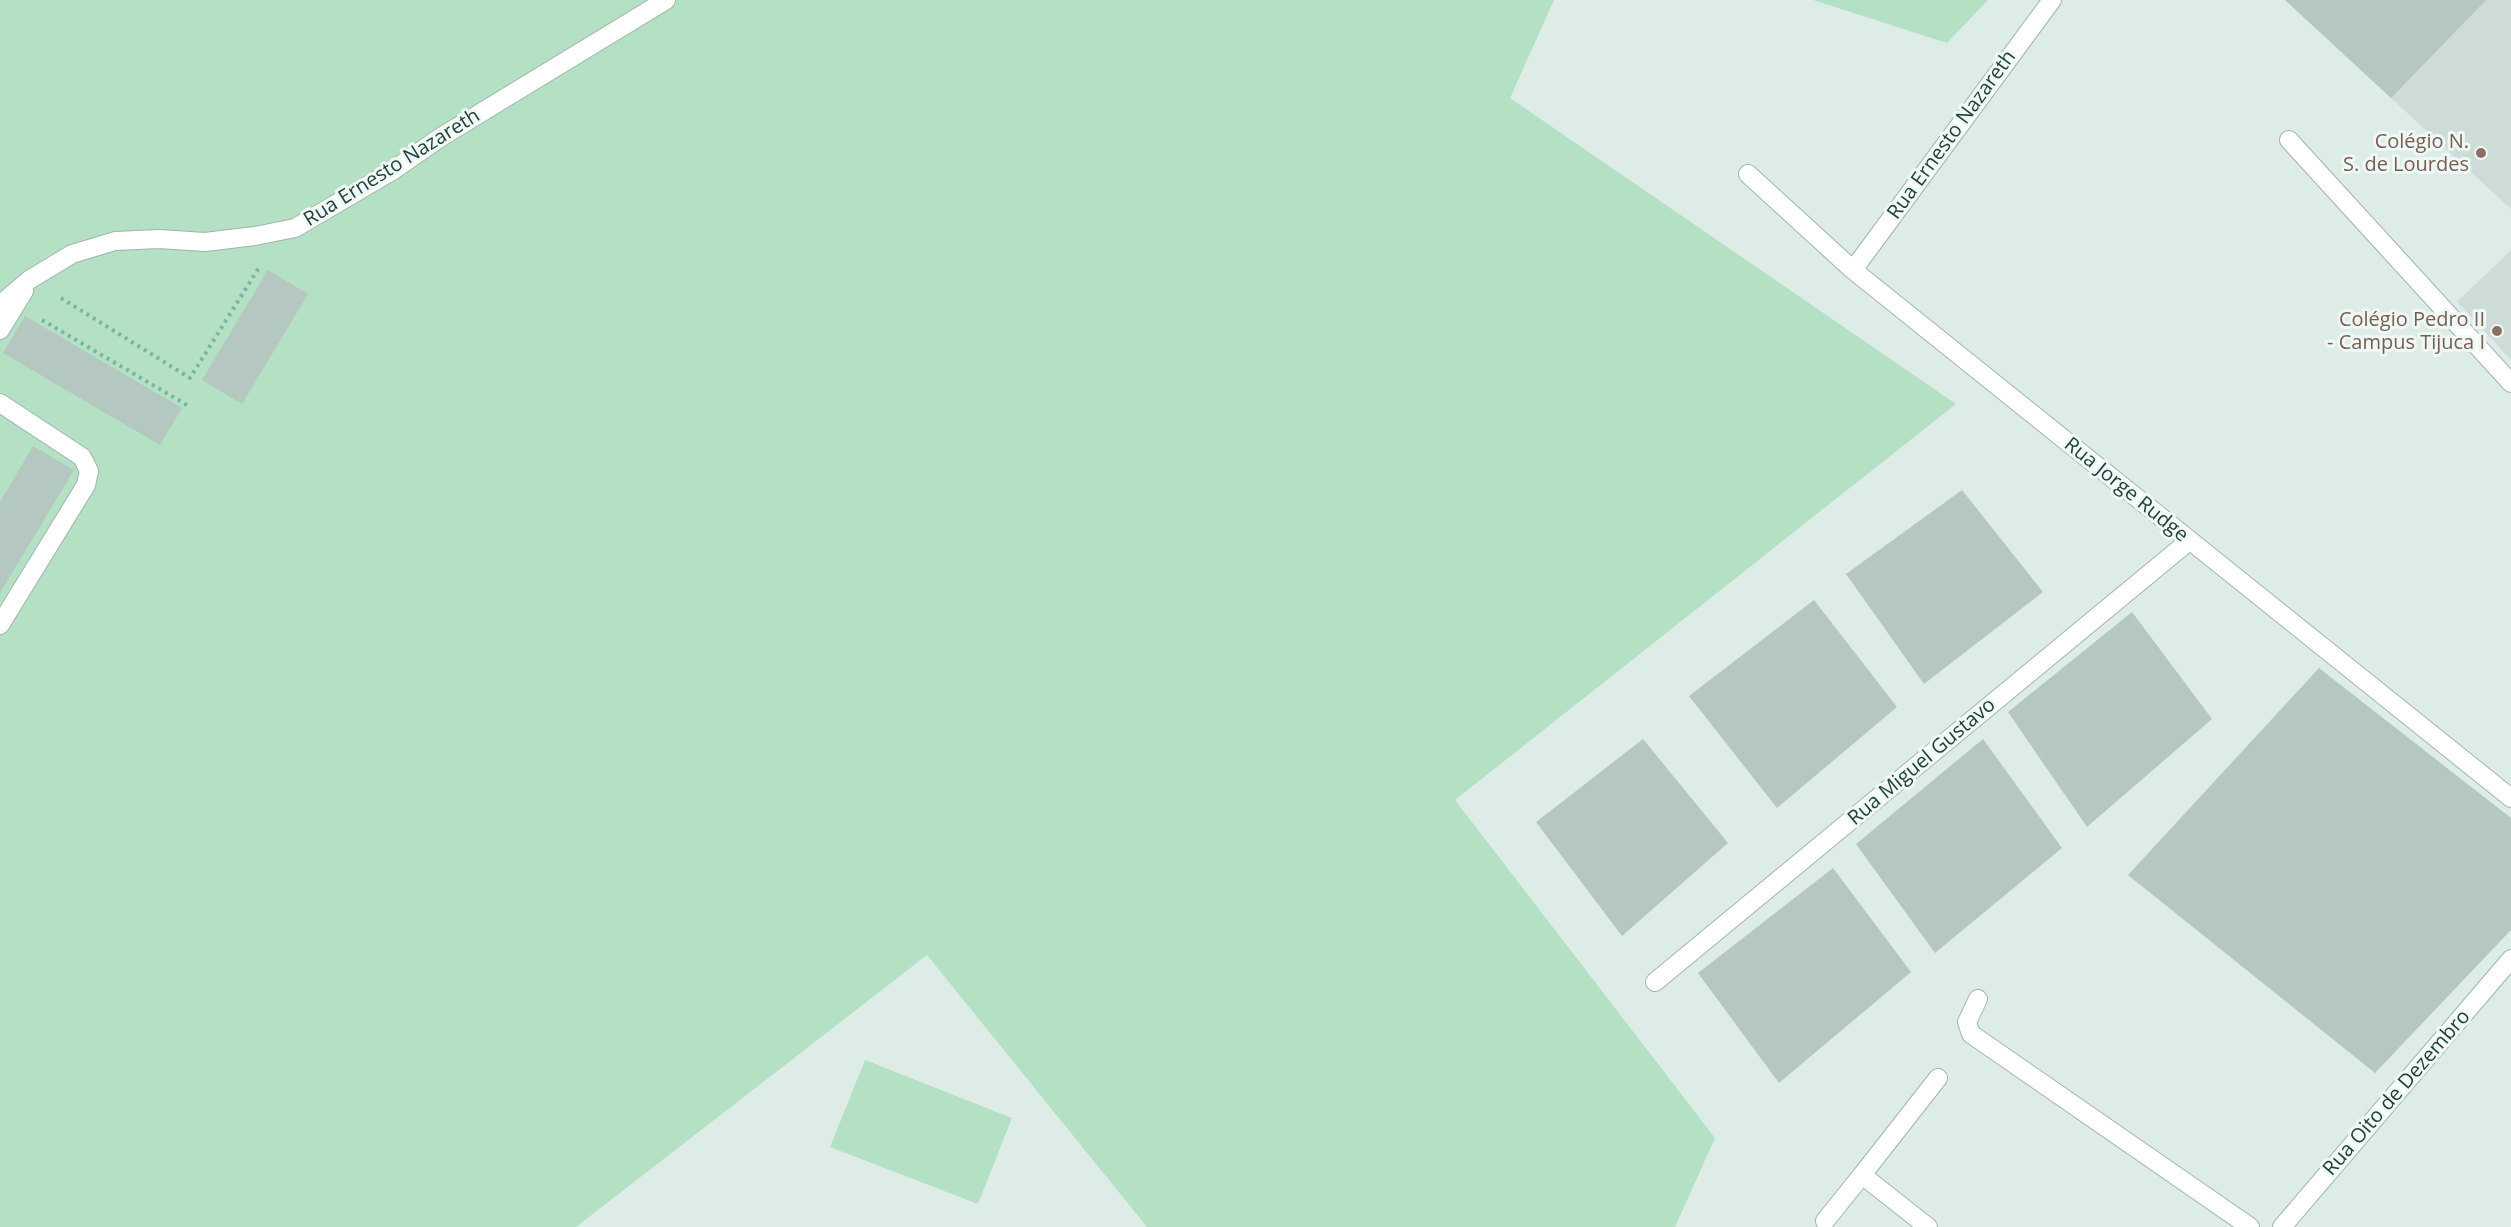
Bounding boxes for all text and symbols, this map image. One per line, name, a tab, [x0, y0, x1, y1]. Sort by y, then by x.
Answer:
street label: Rua Ernesto Nazareth	[1883, 46, 2021, 224]
street label: Rua Ernesto Nazareth	[300, 104, 484, 232]
place label: Colégio N. S. de Lourdes	[2343, 130, 2469, 177]
marker: Colégio N. S. de Lourdes	[2474, 146, 2488, 160]
place label: Colégio Pedro II - Campus Tijuca I	[2327, 308, 2485, 355]
marker: Colégio Pedro II - Campus Tijuca I	[2490, 324, 2504, 338]
street label: Rua Jorge Rudge	[2059, 433, 2193, 547]
street label: Rua Miguel Gustavo	[1843, 693, 2001, 831]
street label: Rua Oito de Dezembro	[2318, 1005, 2476, 1181]

